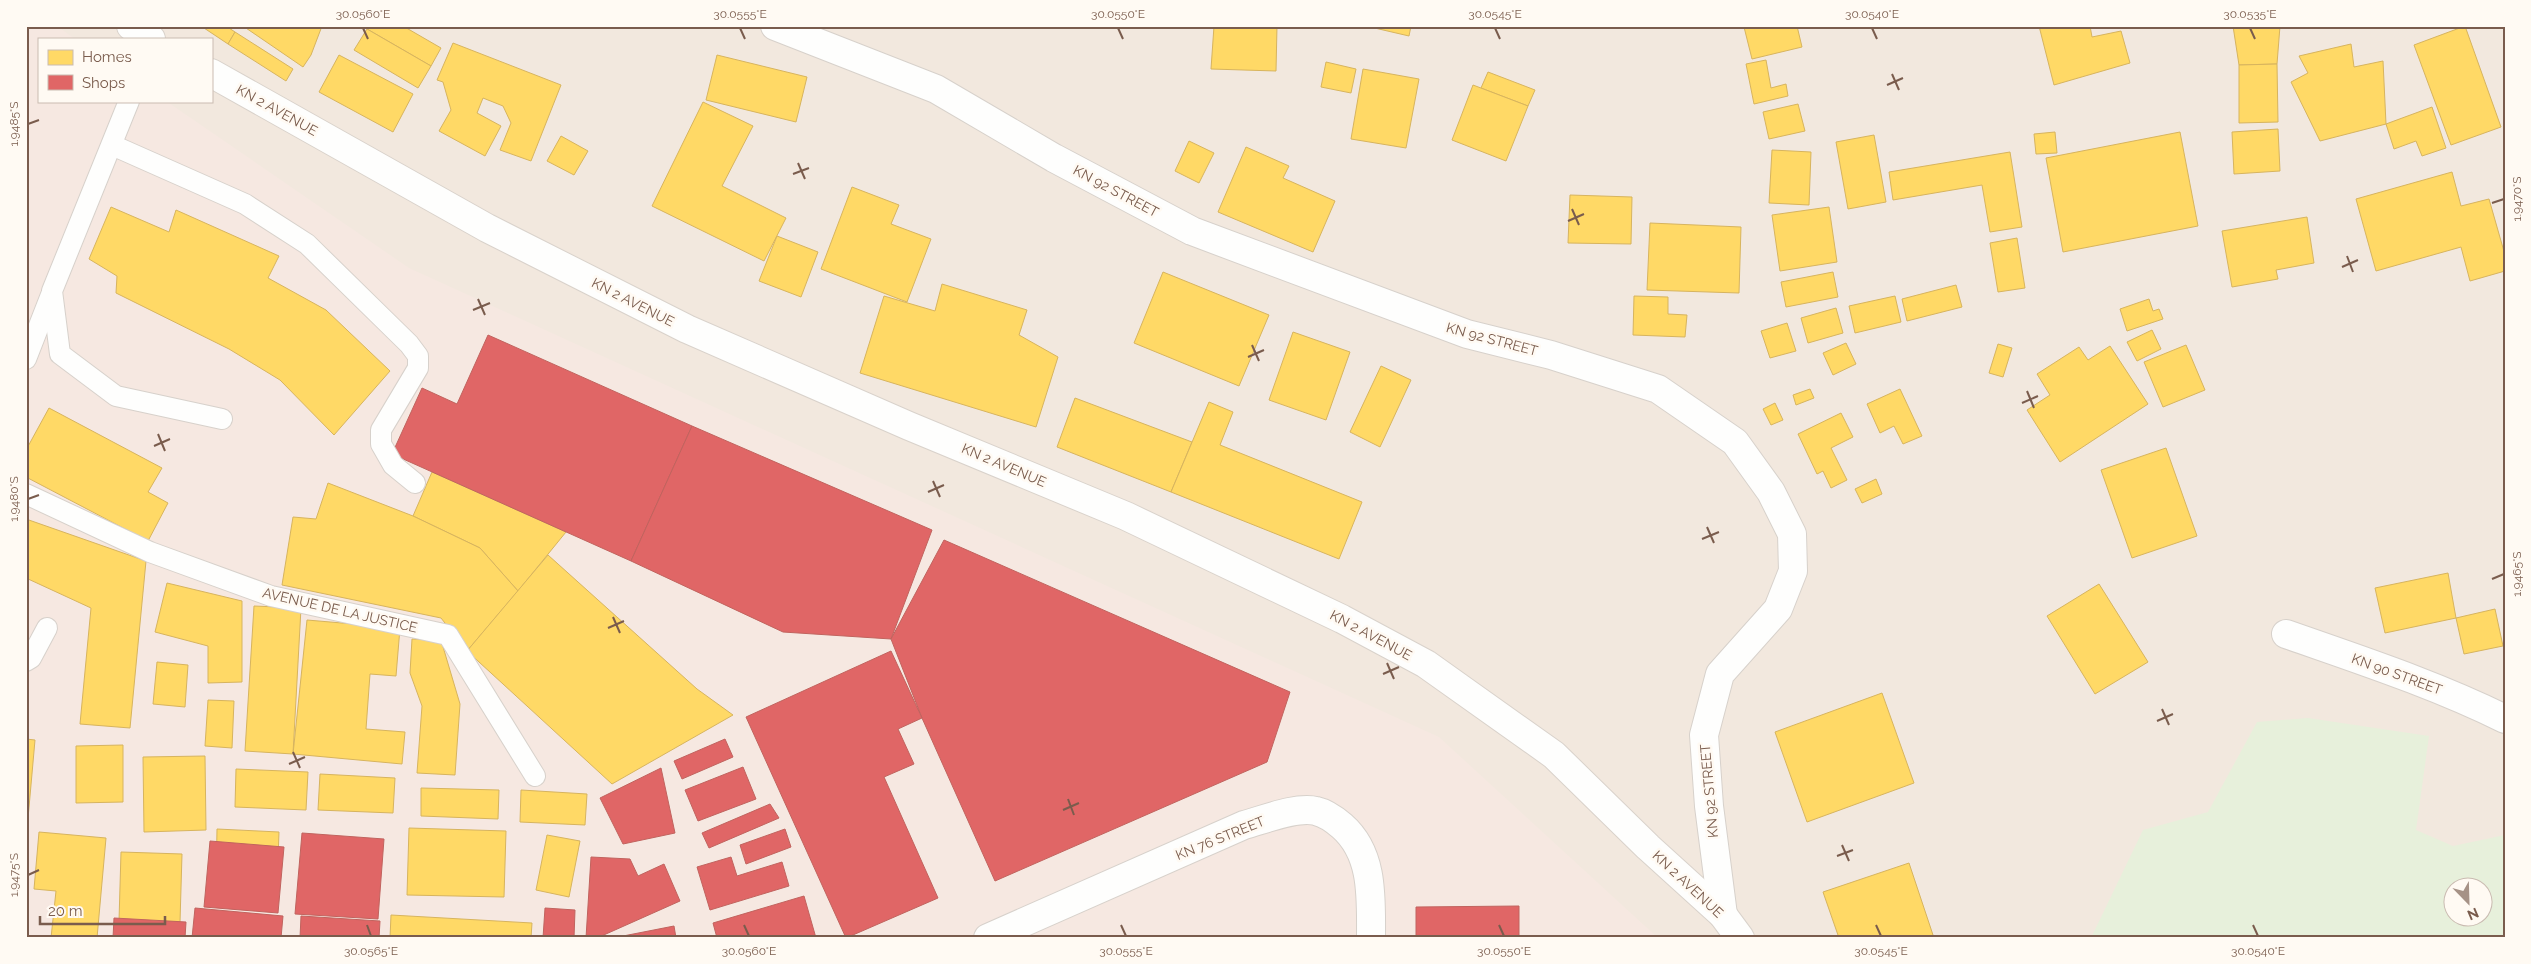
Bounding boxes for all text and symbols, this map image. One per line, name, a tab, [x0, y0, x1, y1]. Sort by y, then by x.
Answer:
text: 30.0560°E	[336, 7, 390, 21]
text: 30.0555°E	[713, 7, 767, 21]
text: 30.0550°E	[1091, 7, 1145, 21]
text: 30.0545°E	[1468, 7, 1522, 21]
text: 30.0540°E	[1845, 7, 1899, 21]
text: 30.0535°E	[2223, 7, 2277, 21]
legend	[38, 38, 212, 102]
text: Homes	[82, 48, 132, 66]
text: Shops	[82, 74, 125, 92]
street label: KN 2 AVENUE	[234, 81, 320, 139]
text: 1.9485°S	[7, 101, 21, 147]
street label: KN 92 STREET	[1071, 162, 1162, 220]
text: 1.9470°S	[2510, 177, 2524, 221]
street label: KN 2 AVENUE	[589, 274, 677, 330]
street label: KN 92 STREET	[1444, 319, 1540, 359]
street label: KN 2 AVENUE	[959, 440, 1049, 490]
text: 1.9480°S	[7, 476, 21, 522]
text: 1.9465°S	[2510, 551, 2524, 597]
street label: AVENUE DE LA JUSTICE	[261, 584, 419, 636]
street label: KN 2 AVENUE	[1327, 607, 1415, 663]
street label: KN 90 STREET	[2349, 650, 2445, 698]
street label: KN 92 STREET	[1697, 743, 1721, 839]
street label: KN 76 STREET	[1173, 813, 1267, 863]
street label: KN 2 AVENUE	[1649, 847, 1727, 921]
text: 1.9475°S	[7, 853, 21, 897]
north arrow	[2444, 876, 2494, 926]
scale bar	[40, 894, 165, 926]
text: 20 m	[48, 902, 83, 920]
text: N	[2465, 905, 2481, 923]
text: 30.0565°E	[344, 944, 398, 958]
text: 30.0560°E	[722, 944, 776, 958]
text: 30.0555°E	[1099, 944, 1153, 958]
text: 30.0550°E	[1477, 944, 1531, 958]
text: 30.0545°E	[1854, 944, 1908, 958]
text: 30.0540°E	[2231, 944, 2285, 958]

